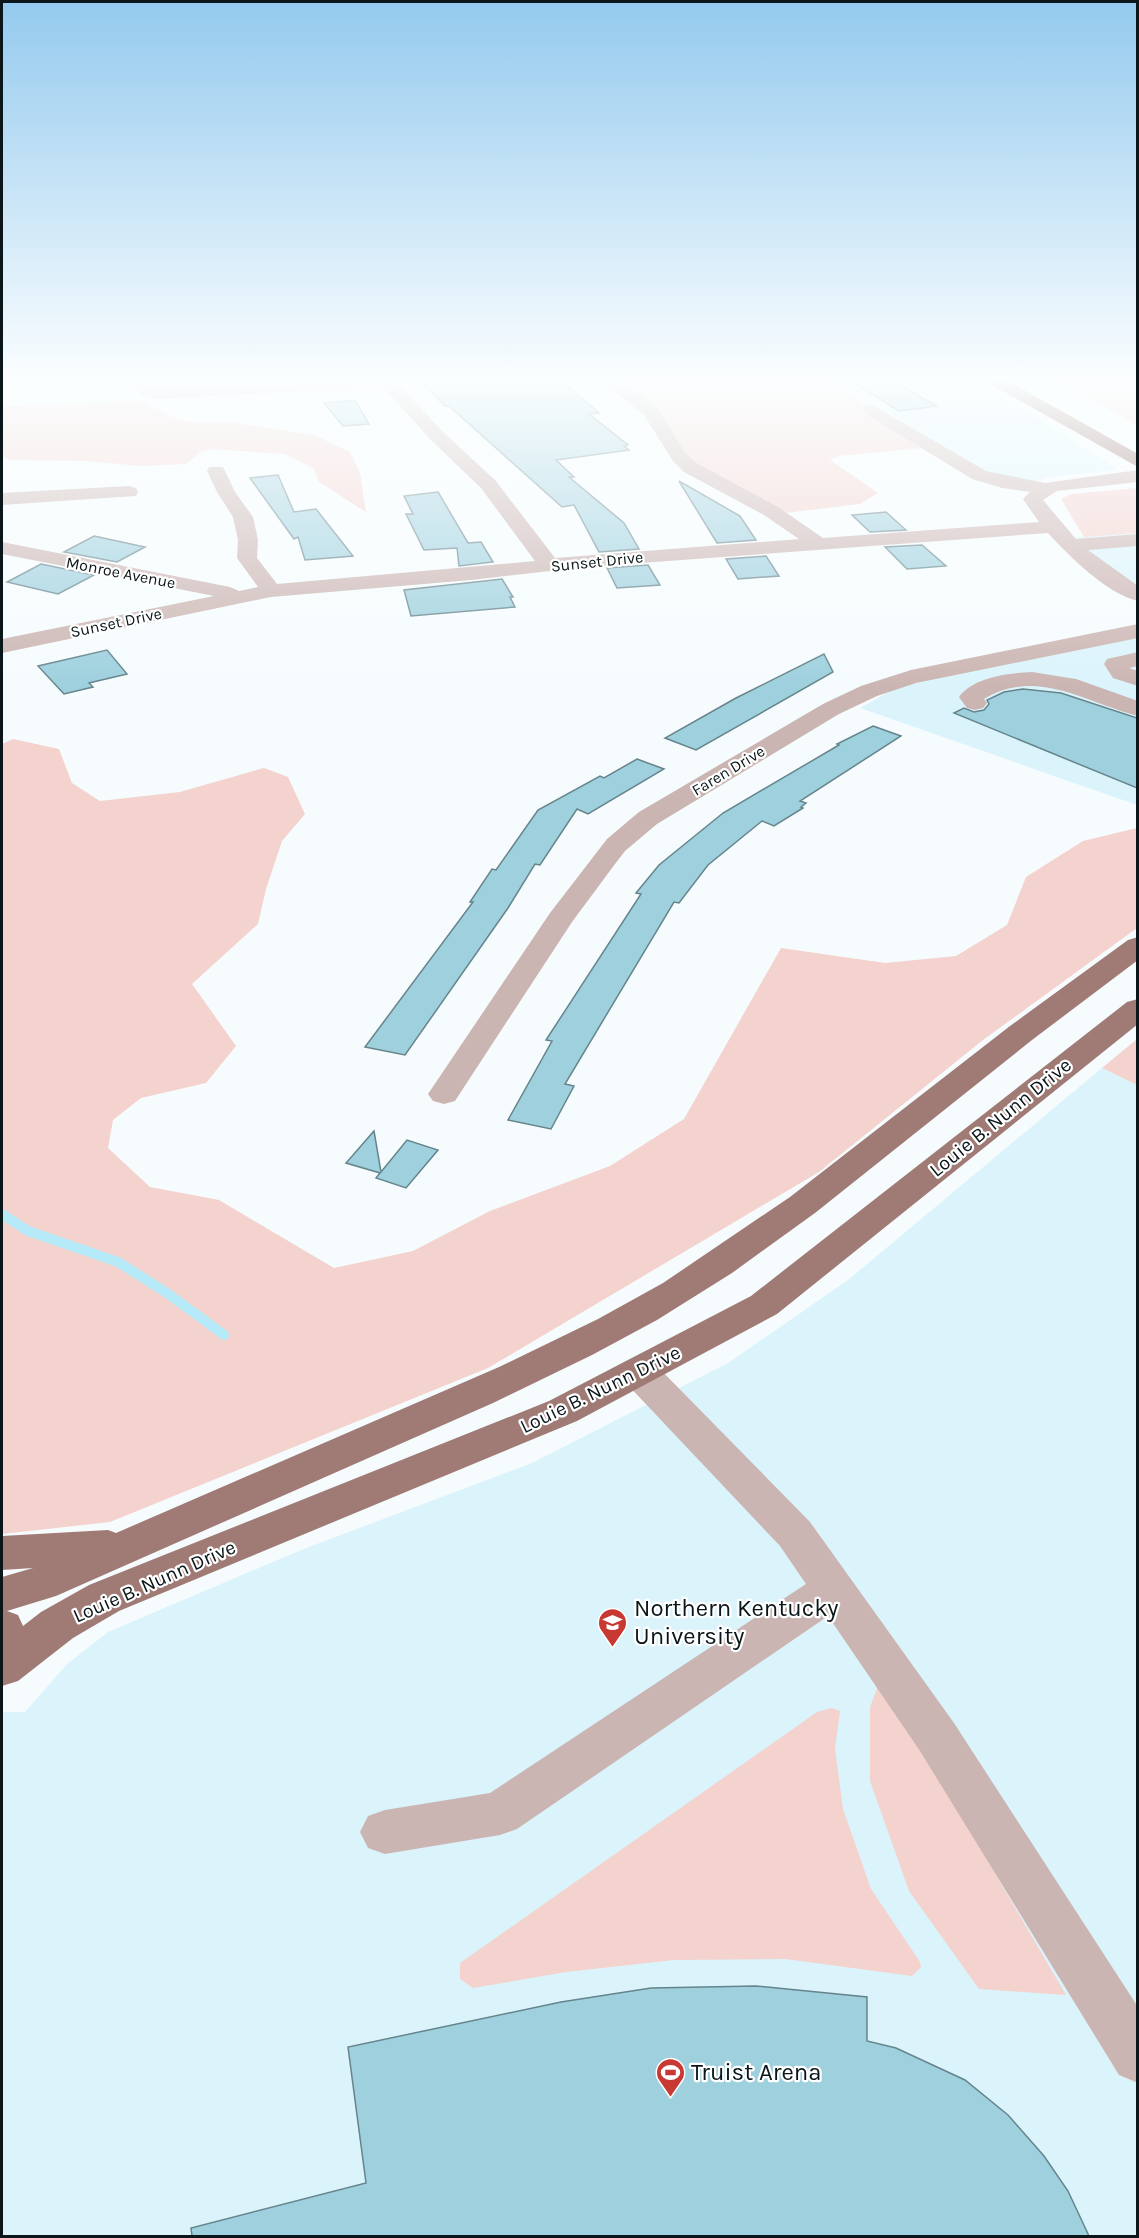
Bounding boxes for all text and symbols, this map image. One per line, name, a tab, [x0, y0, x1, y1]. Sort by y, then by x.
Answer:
street label: Sunset Drive	[550, 547, 644, 576]
street label: Monroe Avenue	[65, 553, 177, 592]
street label: Sunset Drive	[69, 604, 163, 641]
street label: Faren Drive	[688, 741, 768, 800]
street label: Louie B. Nunn Drive	[925, 1053, 1076, 1182]
street label: Louie B. Nunn Drive	[516, 1341, 684, 1438]
street label: Louie B. Nunn Drive	[69, 1535, 239, 1628]
place label: Northern Kentucky University	[634, 1594, 839, 1650]
school or university icon: Northern Kentucky University	[597, 1606, 629, 1648]
sports icon: Truist Arena	[654, 2056, 686, 2098]
place label: Truist Arena	[691, 2058, 821, 2086]

